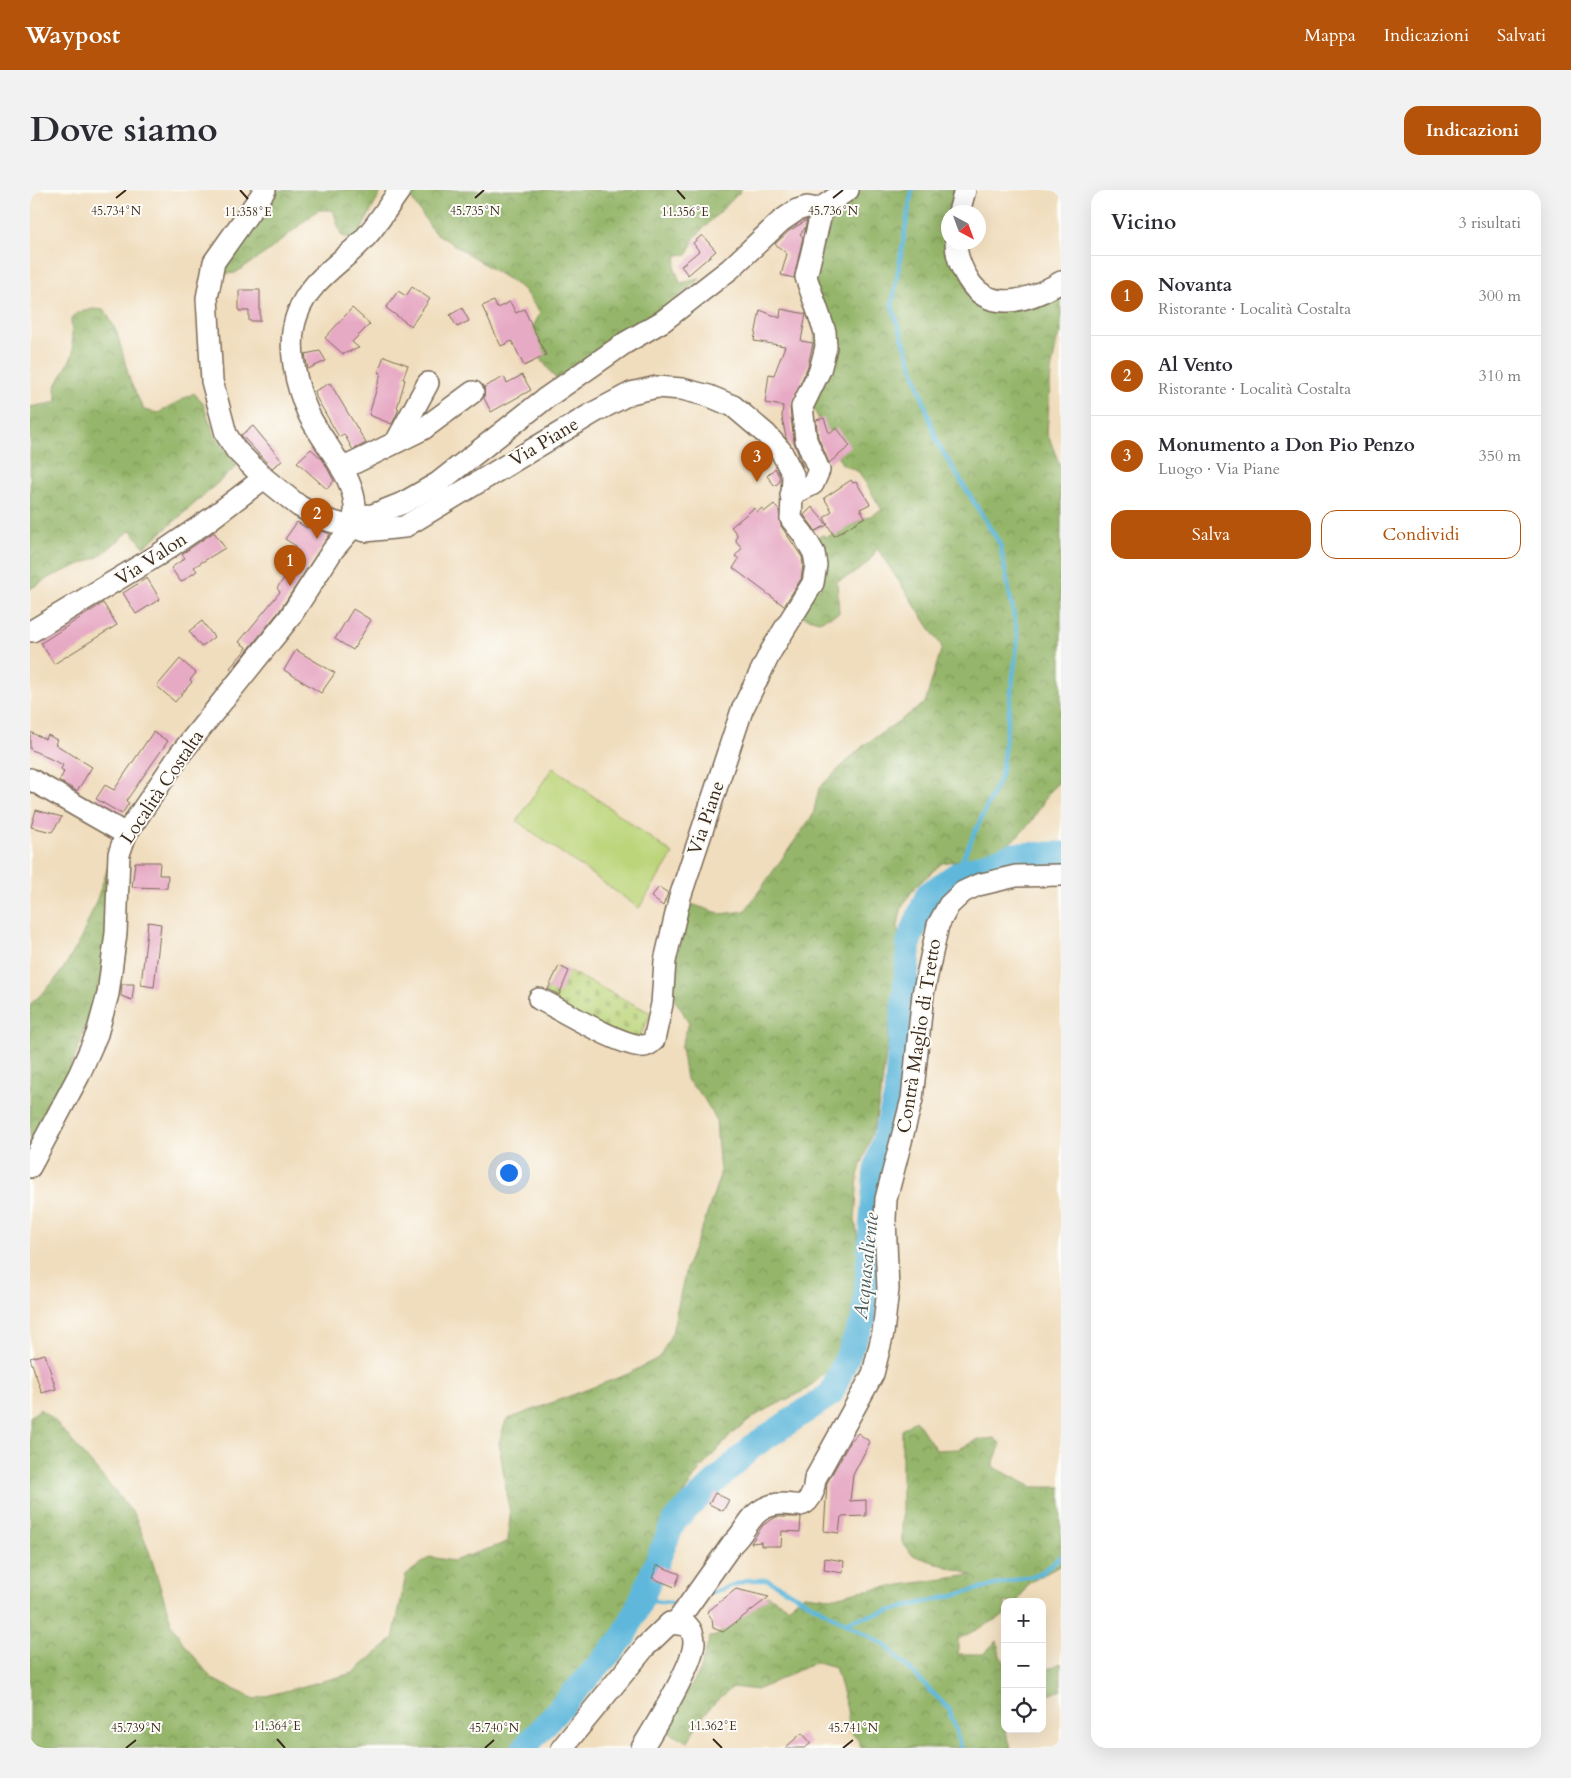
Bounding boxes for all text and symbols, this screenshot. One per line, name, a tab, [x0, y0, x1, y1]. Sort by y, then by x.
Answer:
text: Waypost	[25, 19, 120, 52]
text: Mappa	[1304, 23, 1356, 48]
text: Indicazioni	[1384, 23, 1469, 48]
text: Salvati	[1497, 23, 1546, 48]
text: Dove siamo	[30, 106, 218, 154]
button: Indicazioni	[1404, 106, 1541, 155]
text: 45.734°N	[91, 203, 142, 219]
text: 45.735°N	[450, 203, 501, 219]
text: 45.736°N	[808, 203, 859, 219]
text: 11.358°E	[224, 204, 272, 220]
text: 11.356°E	[661, 204, 709, 220]
north arrow	[941, 205, 986, 250]
text: Vicino	[1111, 208, 1176, 237]
text: 3 risultati	[1458, 212, 1521, 234]
text: Novanta	[1158, 272, 1232, 298]
text: 1	[1123, 285, 1131, 307]
text: 300 m	[1479, 285, 1521, 307]
text: Ristorante · Località Costalta	[1158, 298, 1351, 320]
text: Al Vento	[1158, 352, 1233, 378]
text: 2	[1123, 365, 1131, 387]
text: 310 m	[1479, 365, 1521, 387]
text: Ristorante · Località Costalta	[1158, 378, 1351, 400]
street label: Via Piane	[504, 411, 584, 473]
text: Monumento a Don Pio Penzo	[1158, 432, 1415, 458]
pin: 3	[741, 441, 773, 482]
text: 3	[1123, 445, 1131, 467]
text: 350 m	[1479, 445, 1521, 467]
text: Luogo · Via Piane	[1158, 458, 1280, 480]
pin: 2	[301, 498, 333, 539]
button: Salva	[1111, 510, 1311, 559]
button: Condividi	[1321, 510, 1521, 559]
street label: Via Valon	[110, 526, 192, 592]
pin: 1	[274, 545, 306, 586]
street label: Località Costalta	[114, 725, 210, 849]
street label: Via Piane	[681, 777, 731, 859]
street label: Contrà Maglio di Tretto	[891, 937, 947, 1135]
your location	[496, 1160, 522, 1186]
water label: Acquasaliente	[847, 1211, 885, 1322]
map controls	[1001, 1598, 1046, 1733]
button: +	[1001, 1598, 1046, 1643]
button: −	[1001, 1643, 1046, 1688]
button: locate	[1001, 1688, 1046, 1733]
text: 11.364°E	[253, 1718, 301, 1734]
text: 11.362°E	[689, 1718, 737, 1734]
text: 45.739°N	[111, 1720, 162, 1736]
text: 45.740°N	[469, 1720, 520, 1736]
text: 45.741°N	[828, 1720, 879, 1736]

